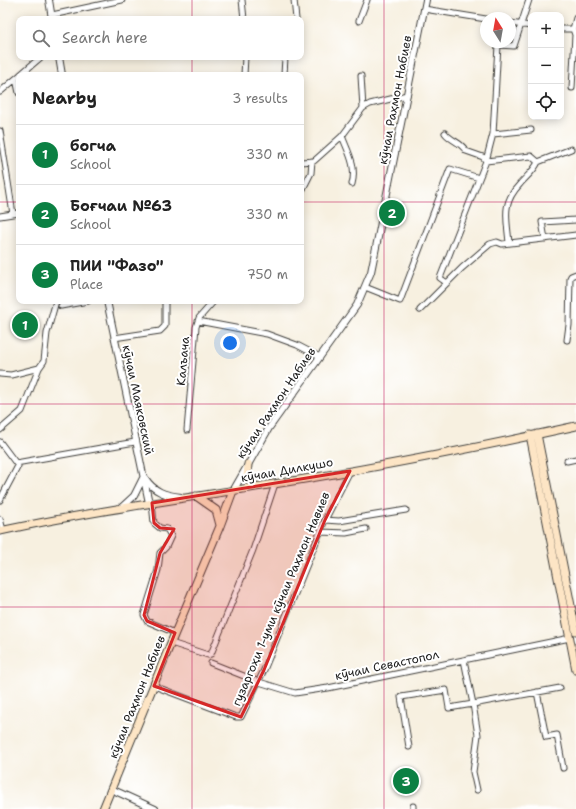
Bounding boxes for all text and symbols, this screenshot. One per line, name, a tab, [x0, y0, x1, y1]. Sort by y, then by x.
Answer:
north arrow	[480, 12, 516, 48]
map controls	[528, 12, 564, 120]
button: +	[528, 12, 564, 48]
search box	[16, 16, 304, 60]
icon: search	[30, 27, 52, 49]
text: Search here	[62, 28, 148, 48]
street label: кӯчаи Раҳмон Набиев	[375, 34, 415, 166]
button: −	[528, 48, 564, 84]
button: locate	[528, 84, 564, 120]
text: Nearby	[32, 87, 97, 109]
text: 3 results	[232, 90, 288, 107]
text: богча	[70, 136, 116, 156]
text: 1	[42, 146, 48, 163]
text: 330 m	[246, 146, 288, 163]
text: School	[70, 156, 111, 173]
text: Боғчаи №63	[70, 196, 172, 216]
pin: 2	[379, 198, 405, 228]
text: 2	[40, 206, 50, 223]
text: 330 m	[246, 206, 288, 223]
text: School	[70, 216, 111, 233]
text: ПИИ "Фазо"	[70, 256, 164, 276]
text: 3	[40, 266, 50, 283]
text: 750 m	[247, 266, 288, 283]
text: Place	[70, 276, 103, 293]
pin: 1	[12, 310, 38, 340]
your location	[220, 333, 240, 353]
street label: Калъача	[173, 335, 193, 386]
street label: кӯчаи Маяковский	[119, 344, 158, 457]
street label: кӯчаи Раҳмон Набиев	[233, 344, 319, 462]
street label: кӯчаи Дилкушо	[240, 454, 334, 486]
street label: гузаргоҳи 1-уми кӯчаи Раҳмон Навиев	[229, 490, 333, 708]
street label: кӯчаи Раҳмон Набиев	[105, 633, 169, 761]
street label: кӯчаи Севастопол	[334, 646, 441, 684]
pin: 3	[393, 766, 419, 796]

